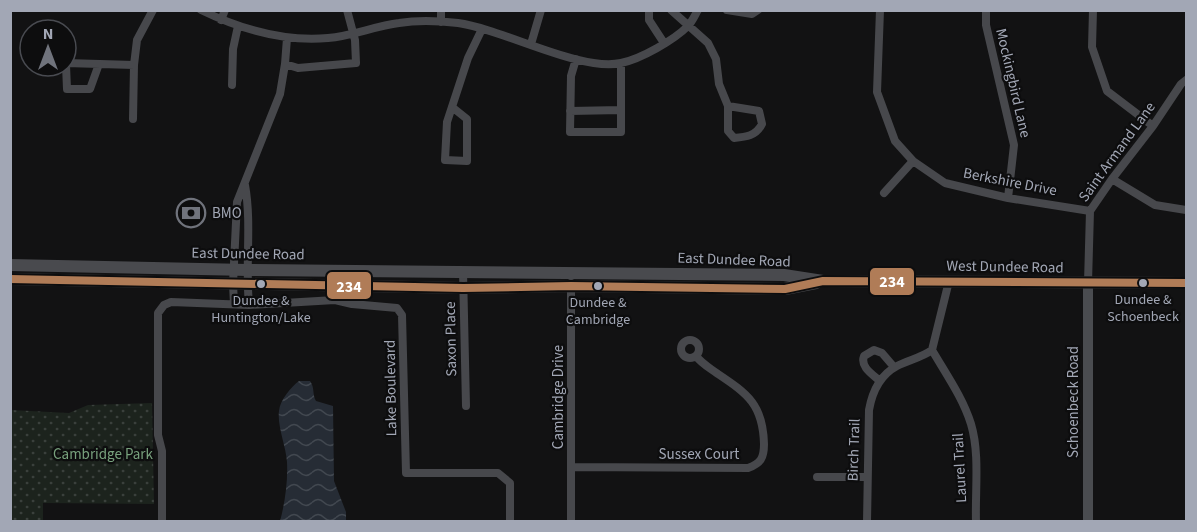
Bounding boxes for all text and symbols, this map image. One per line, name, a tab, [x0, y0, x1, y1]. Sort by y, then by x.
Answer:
north arrow	[18, 18, 78, 78]
text: N	[43, 23, 53, 45]
street label: Mockingbird Lane	[990, 26, 1036, 140]
street label: Saint Armand Lane	[1074, 98, 1160, 206]
street label: Berkshire Drive	[961, 163, 1059, 201]
bank icon: BMO	[175, 197, 207, 229]
place label: BMO	[212, 203, 242, 224]
street label: East Dundee Road	[191, 243, 305, 265]
street label: East Dundee Road	[677, 248, 791, 272]
street label: West Dundee Road	[946, 255, 1064, 279]
line badge: 234	[869, 267, 915, 296]
line badge: 234	[326, 271, 372, 300]
text: 234	[879, 271, 905, 293]
text: 234	[336, 276, 362, 298]
marker: Dundee & Schoenbeck	[1137, 277, 1149, 289]
marker: Dundee & Huntington/Lake	[255, 278, 267, 290]
marker: Dundee & Cambridge	[592, 280, 604, 292]
place label: Dundee & Schoenbeck	[1107, 290, 1179, 327]
place label: Dundee & Huntington/Lake	[211, 291, 311, 328]
place label: Dundee & Cambridge	[566, 293, 630, 330]
street label: Saxon Place	[440, 301, 462, 377]
street label: Lake Boulevard	[380, 340, 402, 436]
street label: Cambridge Drive	[548, 345, 569, 449]
street label: Schoenbeck Road	[1063, 346, 1084, 458]
street label: Birch Trail	[842, 418, 866, 482]
street label: Laurel Trail	[948, 433, 972, 503]
park label: Cambridge Park	[53, 444, 154, 465]
street label: Sussex Court	[659, 444, 739, 465]

